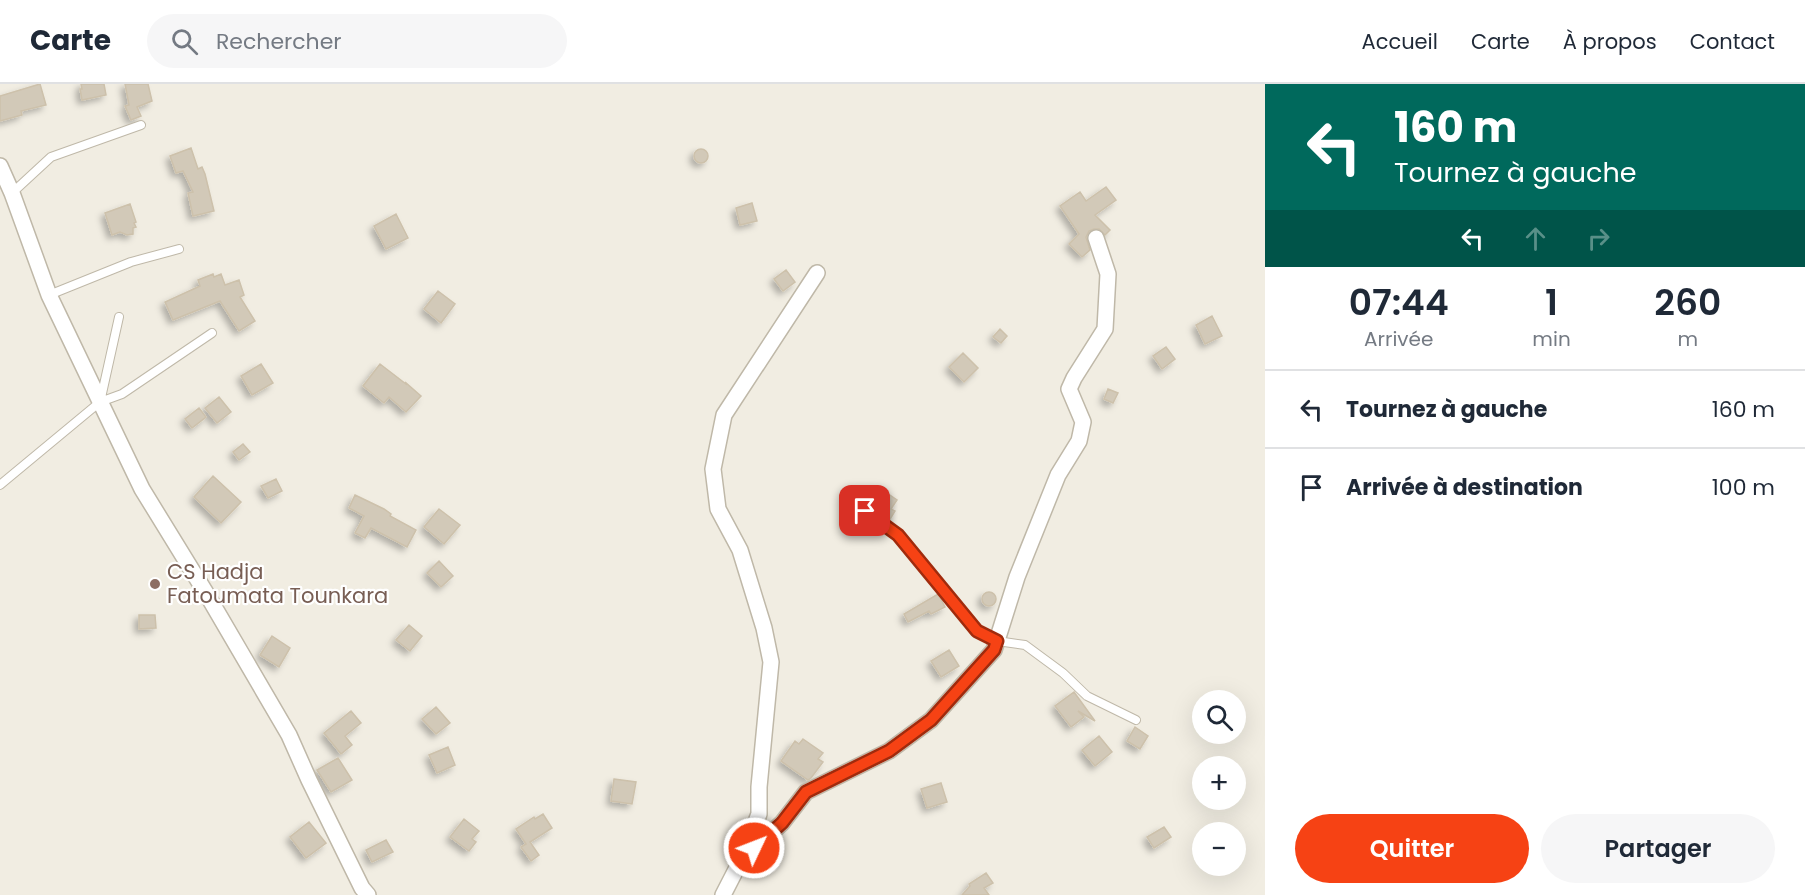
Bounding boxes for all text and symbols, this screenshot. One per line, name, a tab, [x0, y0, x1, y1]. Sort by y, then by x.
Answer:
search box	[147, 14, 567, 68]
text: Carte	[30, 21, 111, 60]
icon: search	[168, 25, 201, 58]
text: Rechercher	[216, 26, 342, 57]
text: Accueil	[1361, 27, 1438, 56]
text: Carte	[1471, 27, 1530, 56]
text: À propos	[1563, 27, 1657, 56]
text: Contact	[1690, 27, 1775, 56]
text: 160 m	[1394, 98, 1517, 157]
icon: left	[1295, 108, 1373, 186]
text: Tournez à gauche	[1394, 154, 1636, 191]
icon: left	[1456, 222, 1489, 255]
icon: ahead	[1519, 222, 1552, 255]
icon: right	[1582, 222, 1615, 255]
text: 07:44	[1349, 277, 1449, 328]
text: 1	[1545, 277, 1558, 328]
text: 260	[1654, 277, 1721, 328]
text: Arrivée	[1364, 325, 1433, 353]
text: min	[1532, 325, 1571, 353]
text: m	[1678, 325, 1698, 353]
icon: left	[1295, 393, 1328, 426]
text: Tournez à gauche	[1346, 394, 1547, 425]
text: 160 m	[1712, 394, 1775, 425]
icon: arrive	[1295, 471, 1328, 504]
text: Arrivée à destination	[1346, 472, 1583, 503]
text: 100 m	[1712, 472, 1775, 503]
pin	[839, 485, 890, 536]
icon: arrive	[848, 494, 881, 527]
place label: CS Hadja Fatoumata Tounkara	[167, 557, 388, 610]
marker: CS Hadja Fatoumata Tounkara	[148, 577, 162, 591]
map controls	[1192, 690, 1246, 876]
button: search	[1192, 690, 1246, 744]
button: +	[1192, 756, 1246, 810]
button: Quitter	[1295, 814, 1529, 883]
button: Partager	[1541, 814, 1775, 883]
position arrow	[722, 816, 786, 880]
button: −	[1192, 822, 1246, 876]

